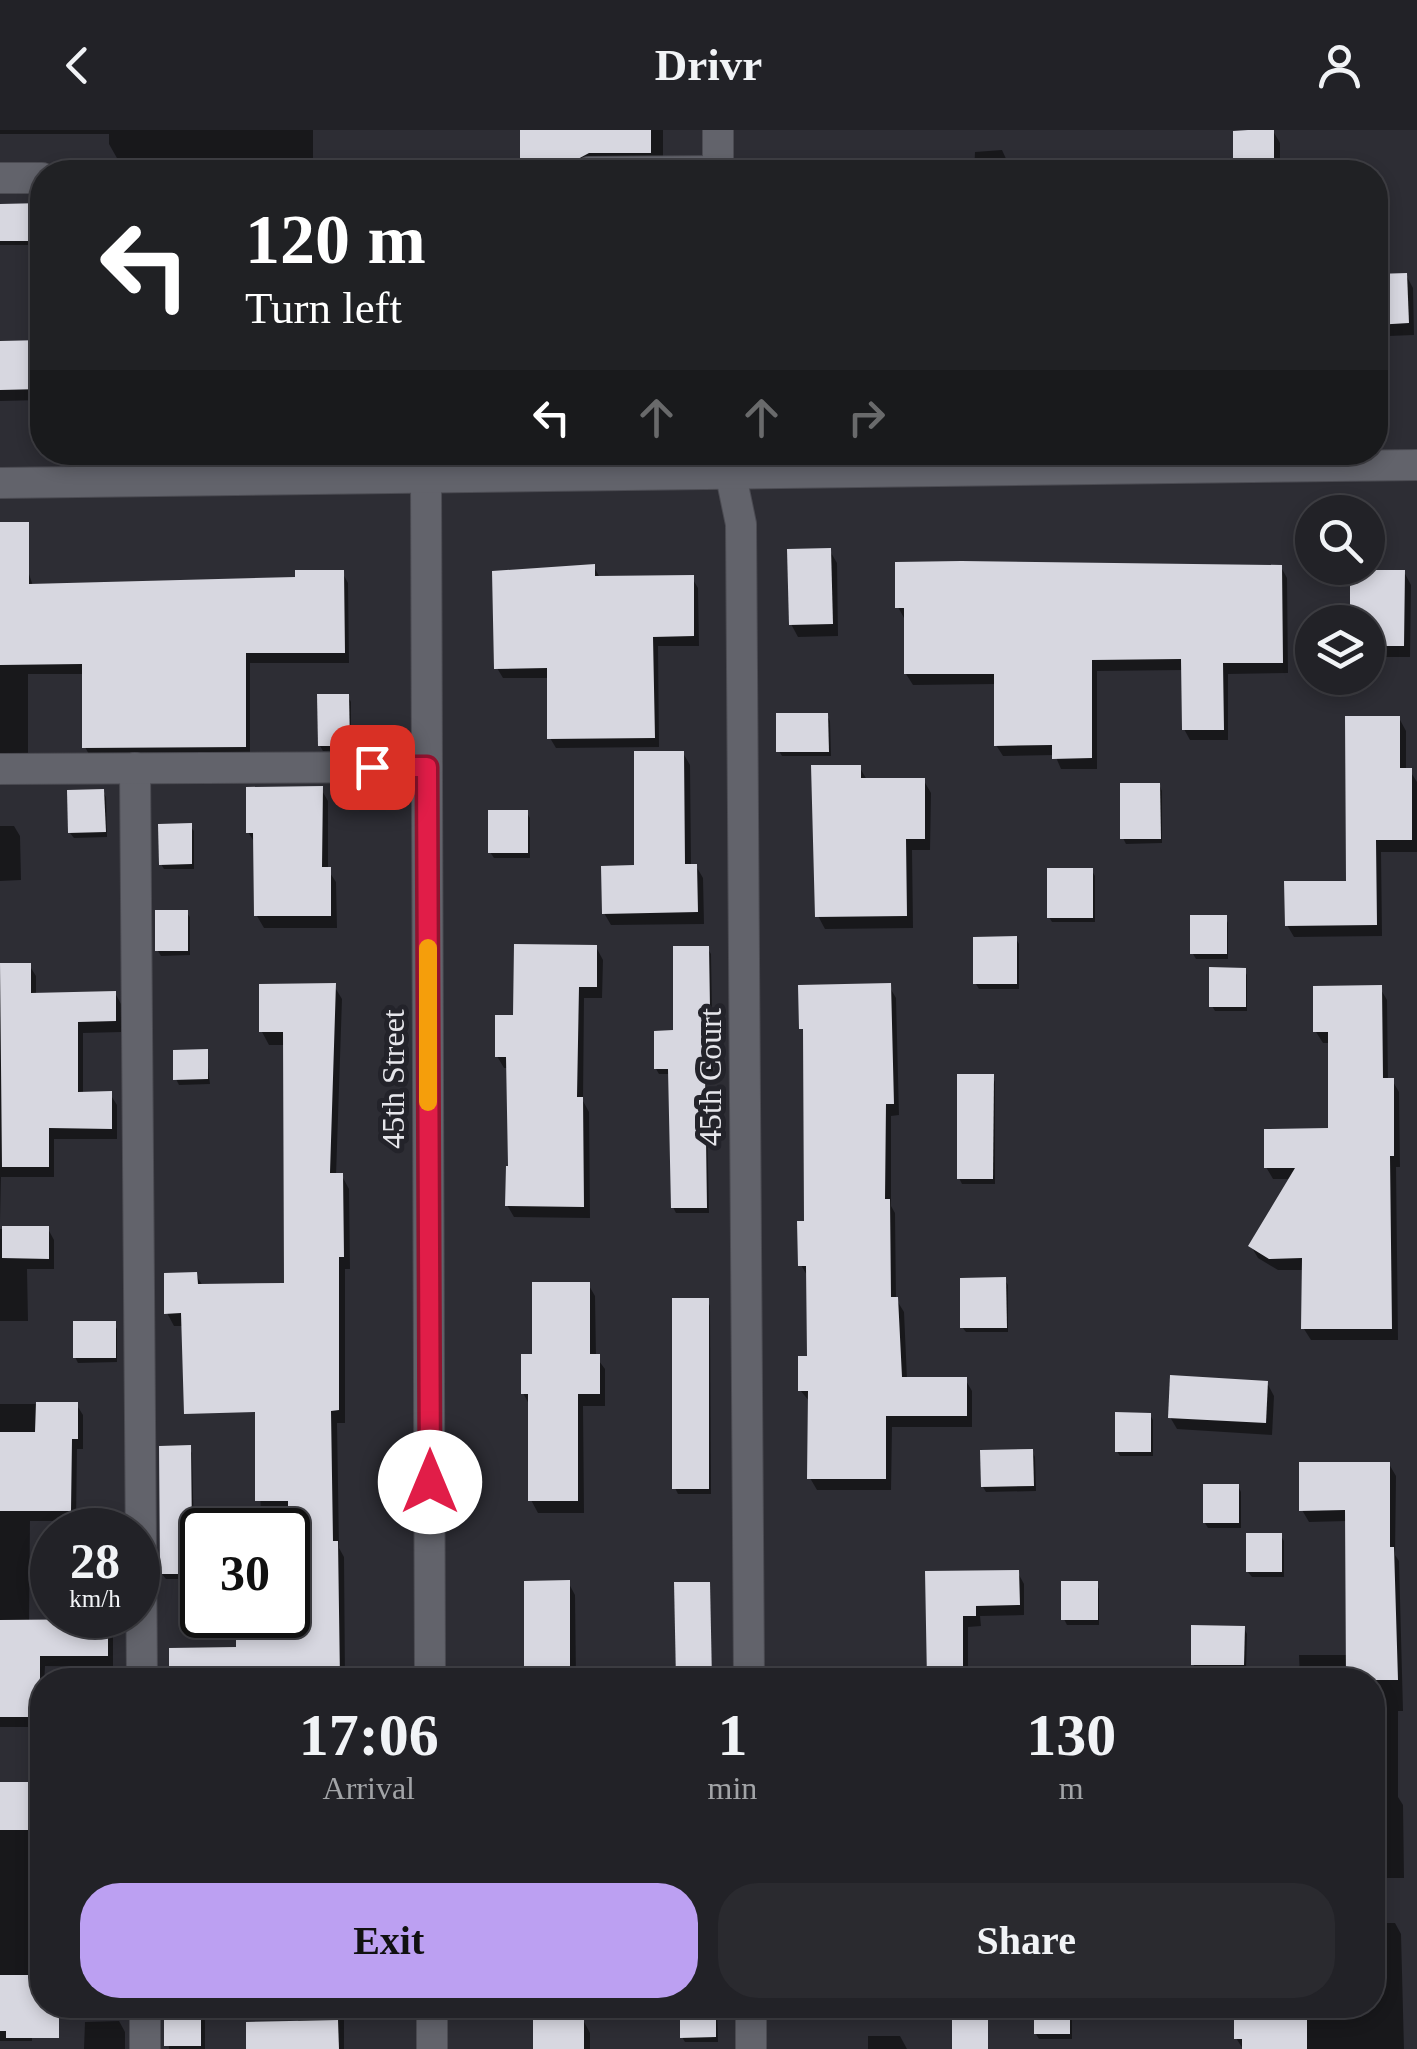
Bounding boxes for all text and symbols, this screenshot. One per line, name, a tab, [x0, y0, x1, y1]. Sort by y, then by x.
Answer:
icon: back	[50, 38, 105, 93]
icon: person	[1312, 38, 1367, 93]
text: Drivr	[655, 40, 762, 90]
icon: left	[80, 200, 210, 330]
text: 120 m	[245, 201, 426, 278]
text: Turn left	[245, 283, 402, 333]
icon: left	[524, 390, 579, 445]
icon: ahead	[629, 390, 684, 445]
icon: ahead	[734, 390, 789, 445]
icon: right	[839, 390, 894, 445]
map controls	[1295, 495, 1385, 695]
button: search	[1295, 495, 1385, 585]
button: layers	[1295, 605, 1385, 695]
pin	[330, 725, 415, 810]
icon: arrive	[345, 740, 400, 795]
street label: 45th Court	[692, 1008, 728, 1146]
street label: 45th Street	[375, 1009, 411, 1149]
position arrow	[378, 1430, 482, 1534]
speed limit sign: 30	[180, 1508, 310, 1638]
text: 28	[70, 1533, 120, 1589]
text: km/h	[69, 1585, 121, 1612]
text: 17:06	[299, 1702, 439, 1768]
text: 1	[717, 1702, 747, 1768]
text: 130	[1026, 1702, 1116, 1768]
text: Arrival	[323, 1770, 415, 1806]
text: min	[708, 1770, 757, 1806]
text: m	[1059, 1770, 1084, 1806]
button: Exit	[80, 1883, 698, 1998]
button: Share	[718, 1883, 1335, 1998]

